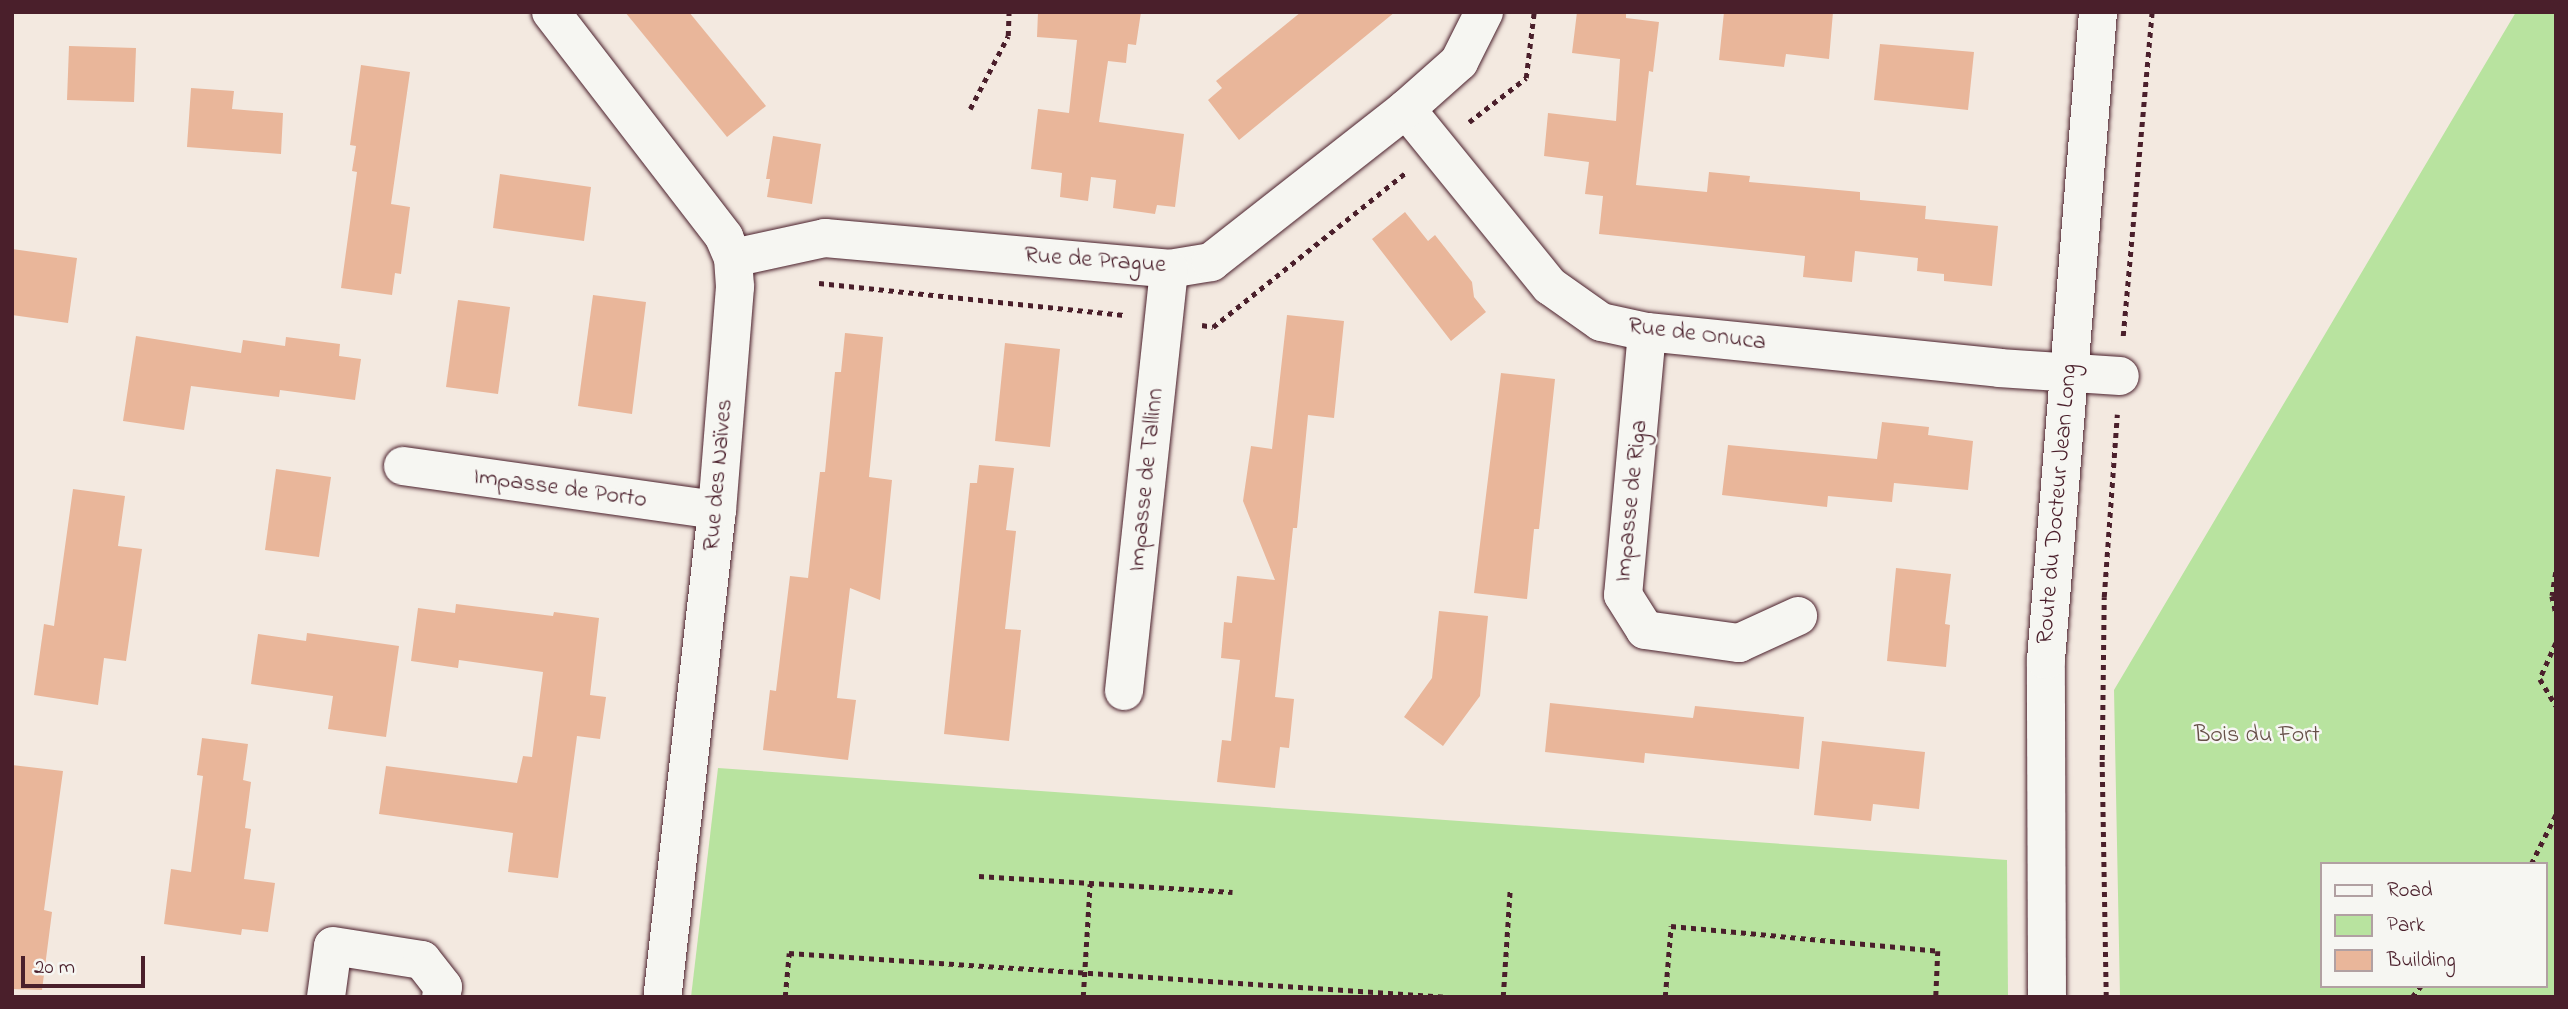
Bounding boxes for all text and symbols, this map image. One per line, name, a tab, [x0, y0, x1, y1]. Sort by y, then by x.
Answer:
street label: Rue de Prague	[1023, 242, 1167, 280]
street label: Rue de Onuca	[1626, 312, 1768, 358]
street label: Route du Docteur Jean Long	[2031, 363, 2085, 645]
street label: Impasse de Tallinn	[1123, 387, 1171, 573]
street label: Rue des Naïves	[698, 398, 740, 552]
street label: Impasse de Riga	[1609, 418, 1655, 584]
street label: Impasse de Porto	[472, 463, 648, 515]
park label: Bois du Fort	[2194, 722, 2320, 750]
legend	[2320, 862, 2547, 988]
text: Road	[2387, 876, 2433, 906]
text: Park	[2387, 911, 2425, 941]
scale bar	[24, 942, 149, 986]
text: Building	[2387, 946, 2456, 976]
text: 20 m	[34, 953, 75, 983]

